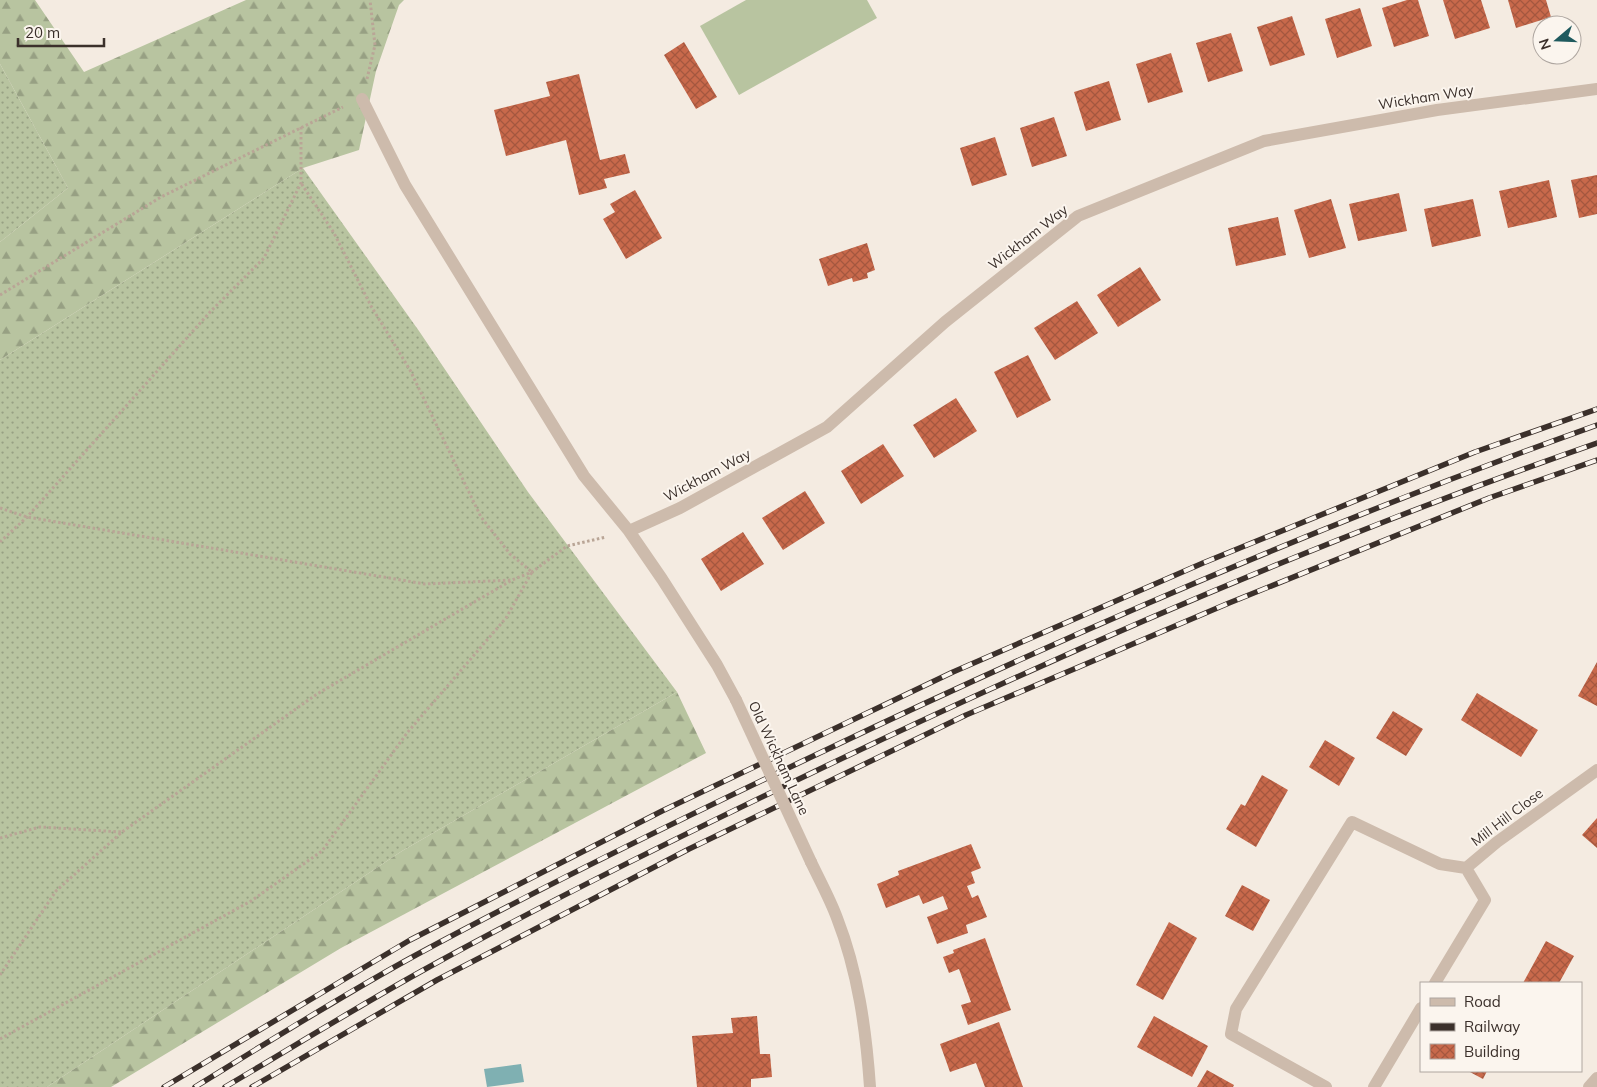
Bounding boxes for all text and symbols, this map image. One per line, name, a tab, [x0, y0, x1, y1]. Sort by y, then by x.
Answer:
scale bar	[18, 15, 104, 47]
north arrow	[1532, 15, 1582, 65]
text: 20 m	[25, 23, 60, 42]
text: N	[1534, 36, 1555, 52]
street label: Wickham Way	[1377, 81, 1475, 113]
street label: Wickham Way	[985, 200, 1072, 274]
street label: Wickham Way	[660, 444, 754, 506]
street label: Old Wickham Lane	[745, 698, 813, 818]
street label: Mill Hill Close	[1467, 784, 1547, 850]
legend	[1420, 982, 1582, 1072]
text: Road	[1464, 992, 1501, 1011]
text: Railway	[1464, 1017, 1520, 1036]
text: Building	[1464, 1042, 1520, 1061]

